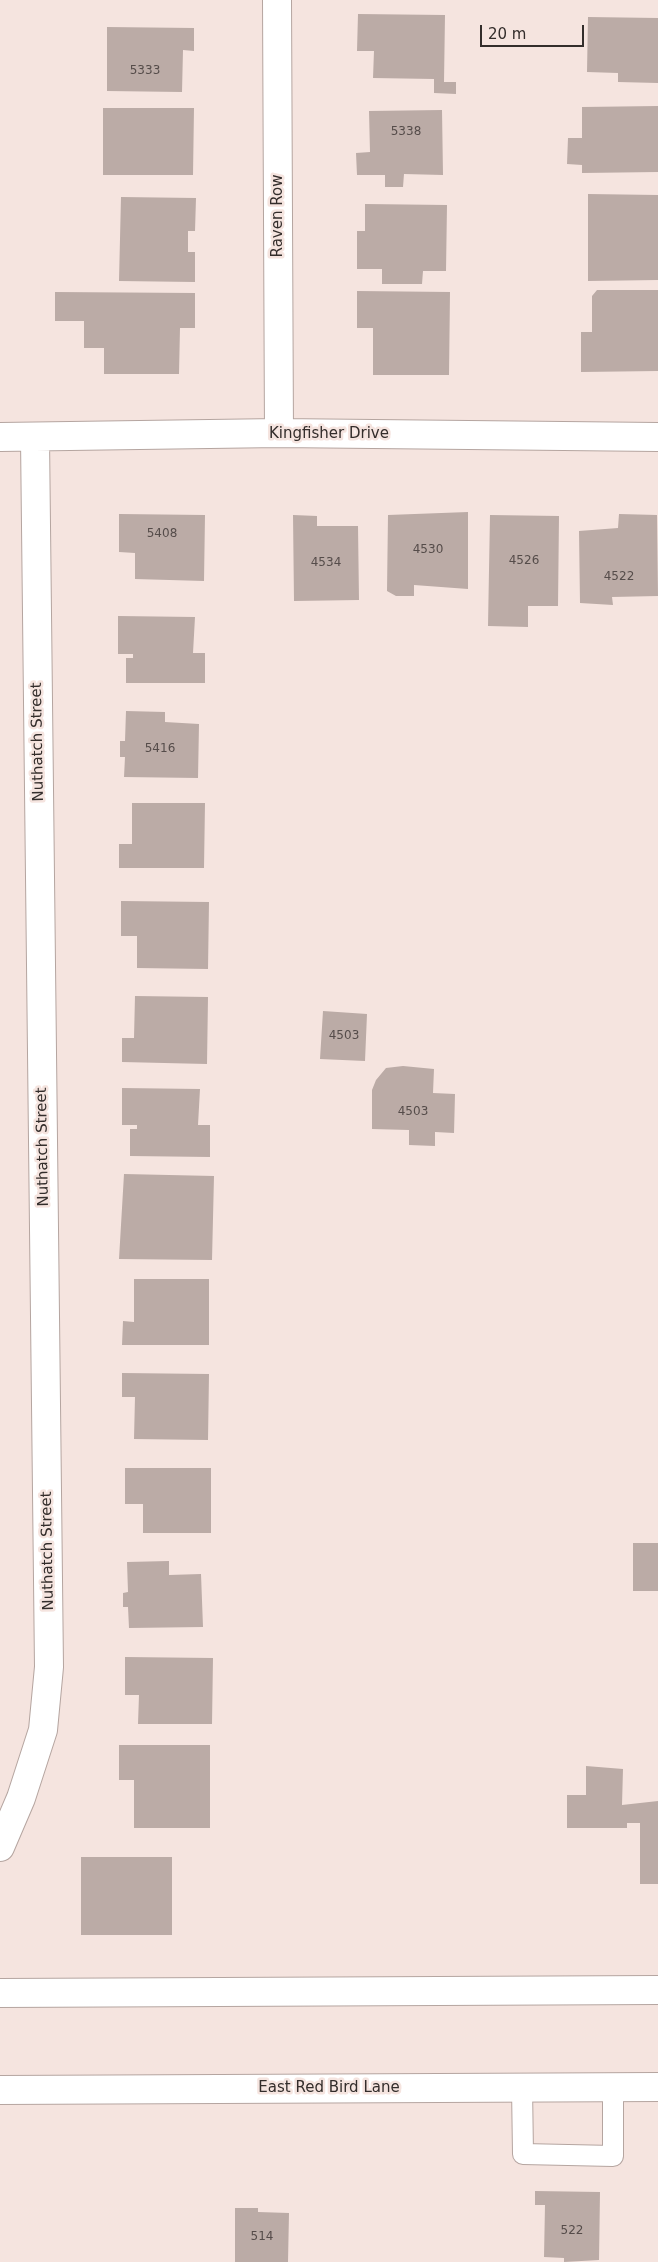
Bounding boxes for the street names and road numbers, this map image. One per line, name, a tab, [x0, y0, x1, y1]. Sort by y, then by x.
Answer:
street label: Raven Row	[269, 175, 287, 257]
street label: Kingfisher Drive	[269, 425, 389, 443]
street label: Nuthatch Street	[28, 682, 48, 802]
street label: Nuthatch Street	[33, 1087, 53, 1207]
street label: Nuthatch Street	[38, 1491, 58, 1611]
street label: East Red Bird Lane	[258, 2079, 400, 2097]

